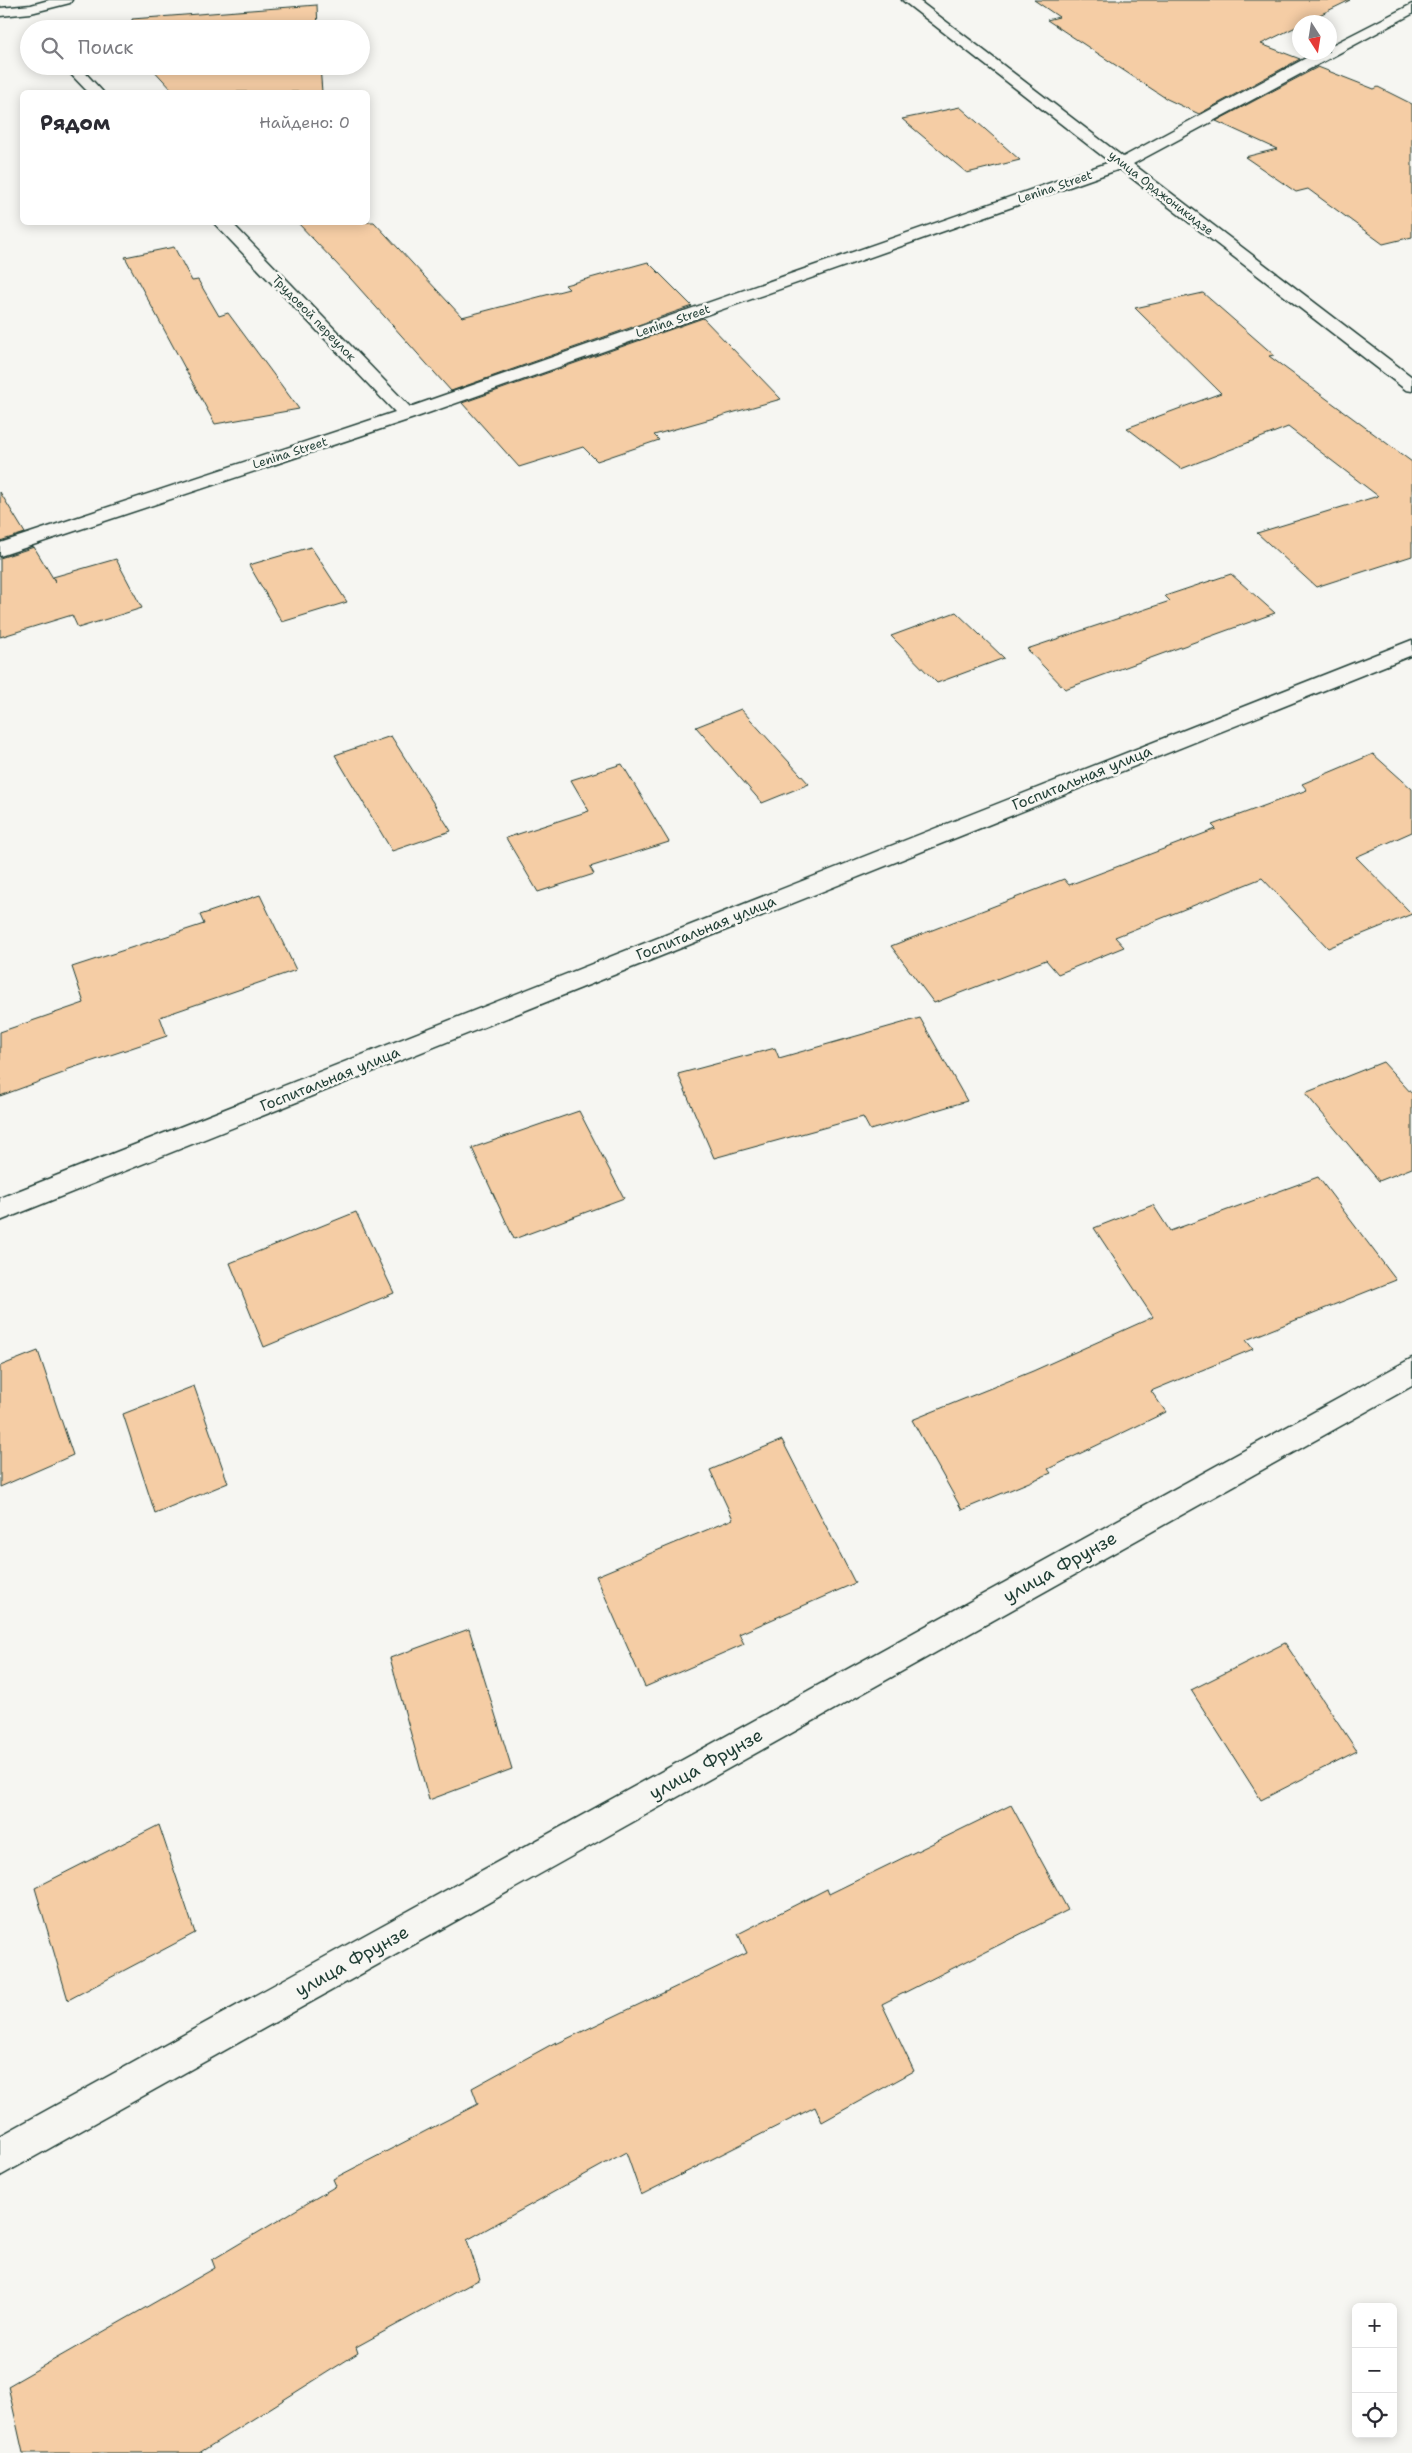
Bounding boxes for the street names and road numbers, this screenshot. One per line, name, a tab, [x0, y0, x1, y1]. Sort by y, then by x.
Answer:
street label: улица Орджоникидзе	[1105, 147, 1217, 239]
street label: Lenina Street	[1016, 167, 1094, 207]
street label: Трудовой переулок	[269, 271, 360, 365]
street label: Lenina Street	[634, 301, 712, 341]
street label: Lenina Street	[251, 433, 329, 473]
street label: Госпитальная улица	[1009, 741, 1156, 815]
street label: Госпитальная улица	[633, 891, 780, 965]
street label: Госпитальная улица	[257, 1042, 404, 1116]
street label: улица Фрунзе	[999, 1526, 1121, 1608]
street label: улица Фрунзе	[645, 1723, 767, 1805]
street label: улица Фрунзе	[291, 1920, 413, 2002]

